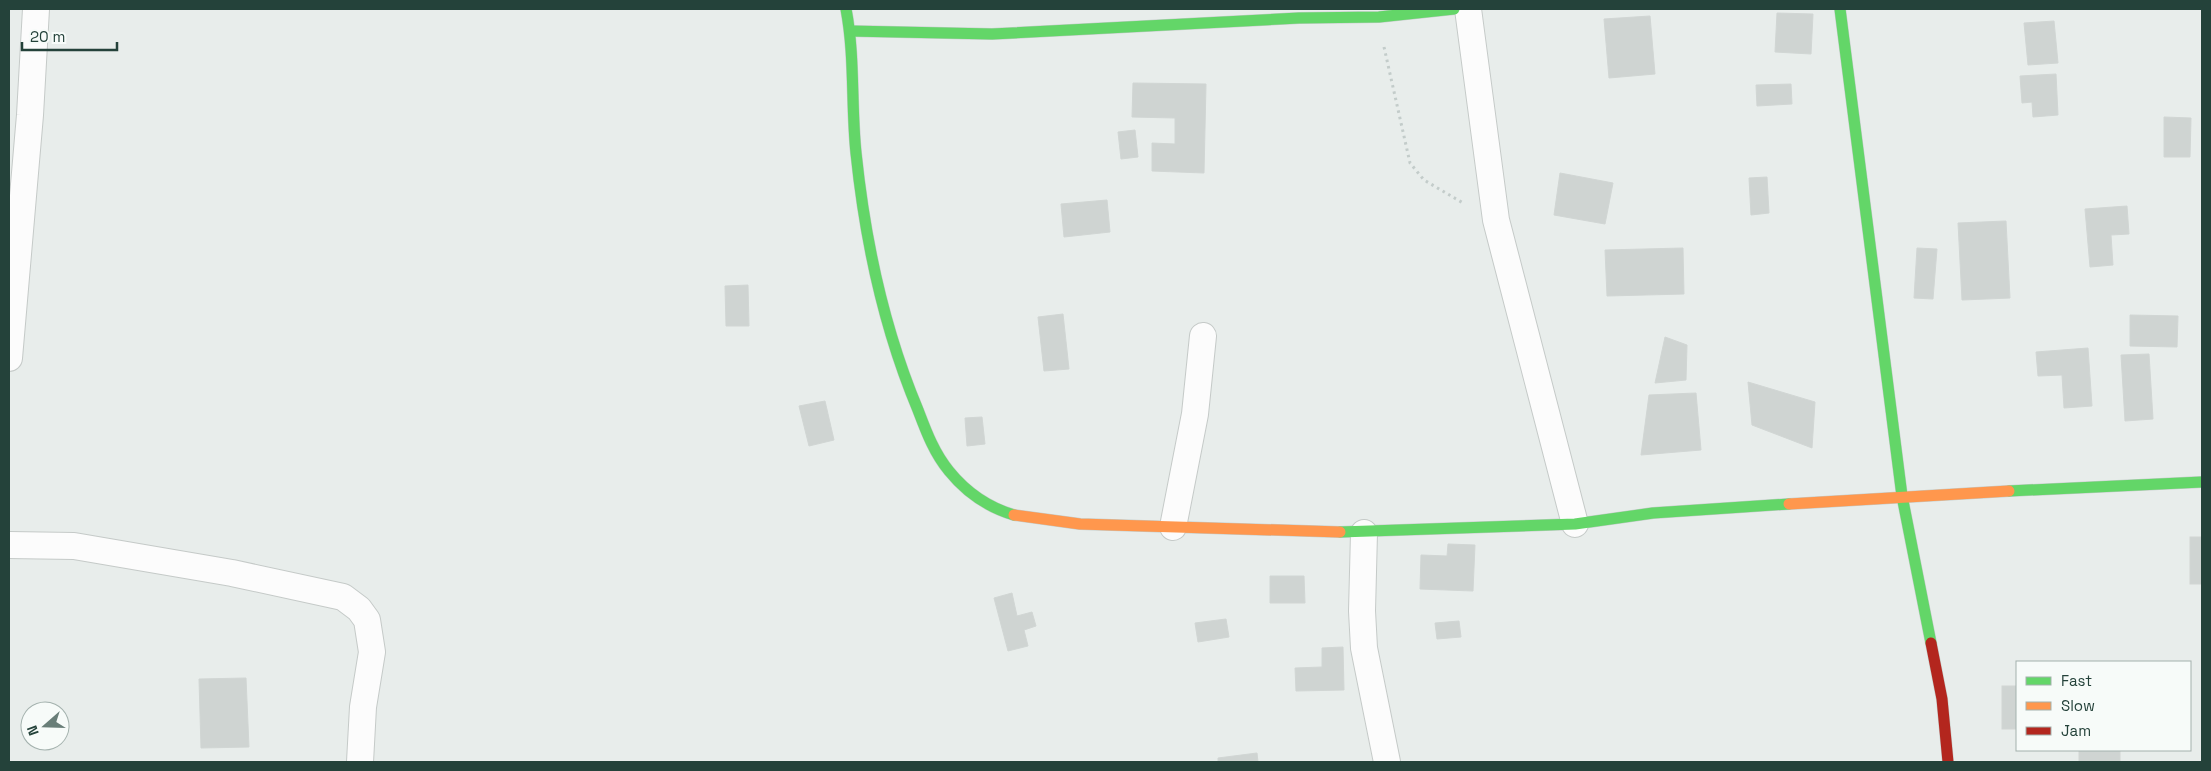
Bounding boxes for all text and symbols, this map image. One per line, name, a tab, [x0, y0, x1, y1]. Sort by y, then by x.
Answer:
scale bar	[22, 20, 118, 52]
text: 20 m	[30, 27, 65, 46]
legend	[2016, 661, 2191, 751]
text: Fast	[2061, 671, 2092, 690]
text: Slow	[2061, 696, 2095, 715]
north arrow	[20, 701, 70, 751]
text: Jam	[2061, 721, 2091, 740]
text: N	[23, 723, 43, 738]

